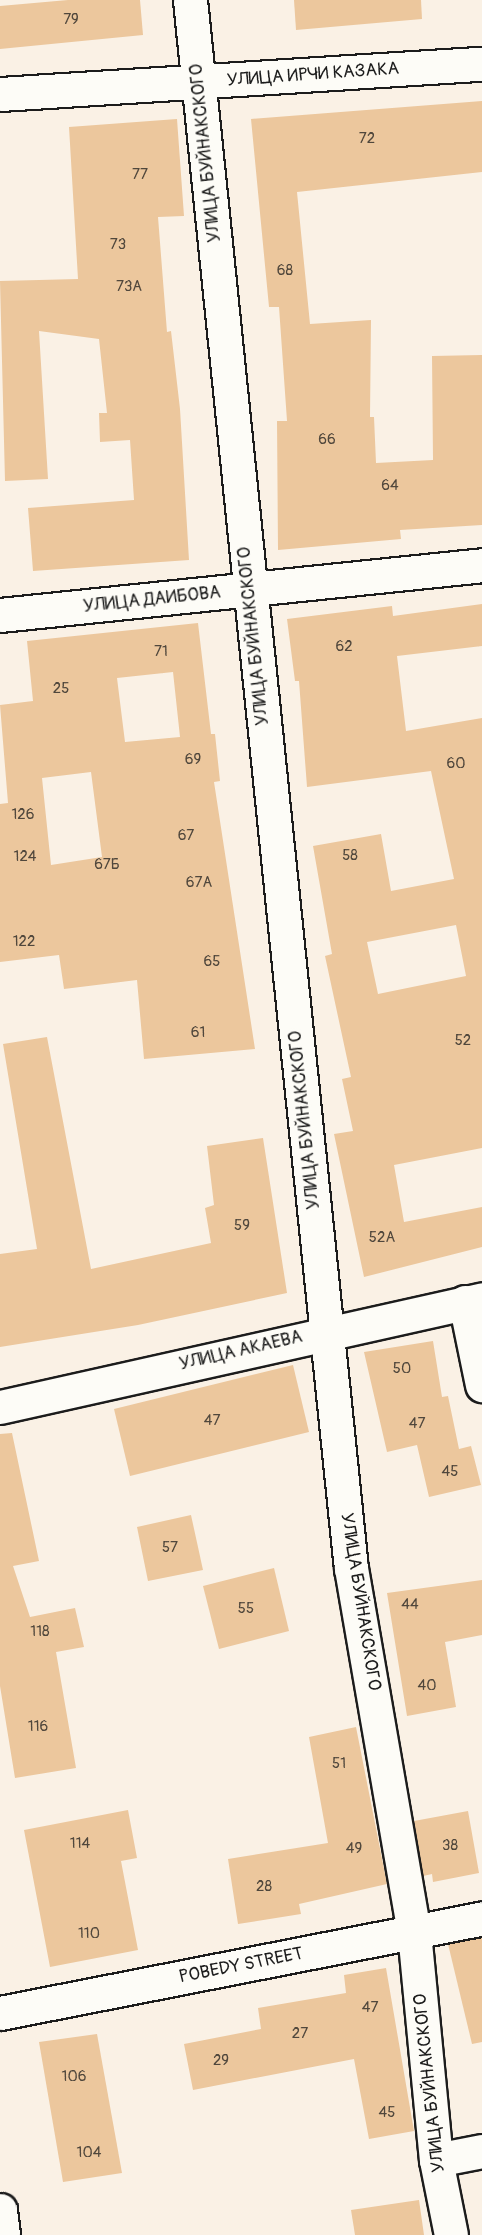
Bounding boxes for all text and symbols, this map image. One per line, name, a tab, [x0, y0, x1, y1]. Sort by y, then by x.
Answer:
house number: 79	[63, 11, 79, 29]
street label: УЛИЦА ИРЧИ КАЗАКА	[226, 58, 400, 92]
street label: УЛИЦА БУЙНАКСКОГО	[186, 63, 226, 243]
house number: 72	[359, 130, 375, 148]
house number: 77	[132, 166, 148, 184]
house number: 73	[110, 236, 126, 254]
house number: 68	[277, 262, 293, 280]
house number: 73А	[116, 278, 142, 296]
house number: 66	[318, 431, 336, 449]
house number: 64	[381, 477, 399, 495]
street label: УЛИЦА БУЙНАКСКОГО	[234, 546, 274, 726]
street label: УЛИЦА ДАИБОВА	[82, 582, 222, 618]
house number: 62	[335, 638, 353, 656]
house number: 71	[154, 643, 168, 661]
house number: 25	[53, 680, 69, 698]
house number: 69	[185, 751, 201, 769]
house number: 60	[447, 755, 465, 773]
house number: 126	[12, 806, 34, 824]
house number: 67	[178, 827, 194, 845]
house number: 58	[342, 847, 358, 865]
house number: 124	[14, 848, 36, 866]
house number: 67Б	[94, 856, 120, 874]
house number: 67А	[186, 874, 212, 892]
house number: 122	[13, 933, 35, 951]
house number: 65	[204, 953, 220, 971]
house number: 61	[191, 1024, 205, 1042]
street label: УЛИЦА БУЙНАКСКОГО	[285, 1030, 325, 1210]
house number: 52	[455, 1032, 471, 1050]
house number: 59	[234, 1217, 250, 1235]
house number: 52А	[369, 1229, 395, 1247]
street label: УЛИЦА АКАЕВА	[177, 1326, 305, 1376]
house number: 50	[393, 1360, 411, 1378]
house number: 47	[204, 1412, 220, 1430]
house number: 47	[409, 1415, 425, 1433]
house number: 45	[442, 1463, 458, 1481]
street label: УЛИЦА БУЙНАКСКОГО	[335, 1512, 385, 1692]
house number: 57	[162, 1539, 178, 1557]
house number: 44	[401, 1596, 419, 1614]
house number: 55	[238, 1600, 254, 1618]
house number: 118	[30, 1623, 50, 1641]
house number: 40	[418, 1677, 436, 1695]
house number: 116	[28, 1718, 48, 1736]
house number: 51	[332, 1755, 346, 1773]
house number: 114	[70, 1835, 90, 1853]
house number: 38	[442, 1837, 458, 1855]
house number: 49	[346, 1840, 362, 1858]
house number: 28	[256, 1878, 272, 1896]
house number: 110	[78, 1925, 100, 1943]
street label: POBEDY STREET	[177, 1943, 305, 1989]
street label: УЛИЦА БУЙНАКСКОГО	[410, 1993, 450, 2173]
house number: 47	[362, 1999, 378, 2017]
house number: 27	[292, 2025, 308, 2043]
house number: 29	[213, 2052, 229, 2070]
house number: 106	[62, 2068, 86, 2086]
house number: 45	[379, 2104, 395, 2122]
house number: 104	[77, 2144, 101, 2162]

